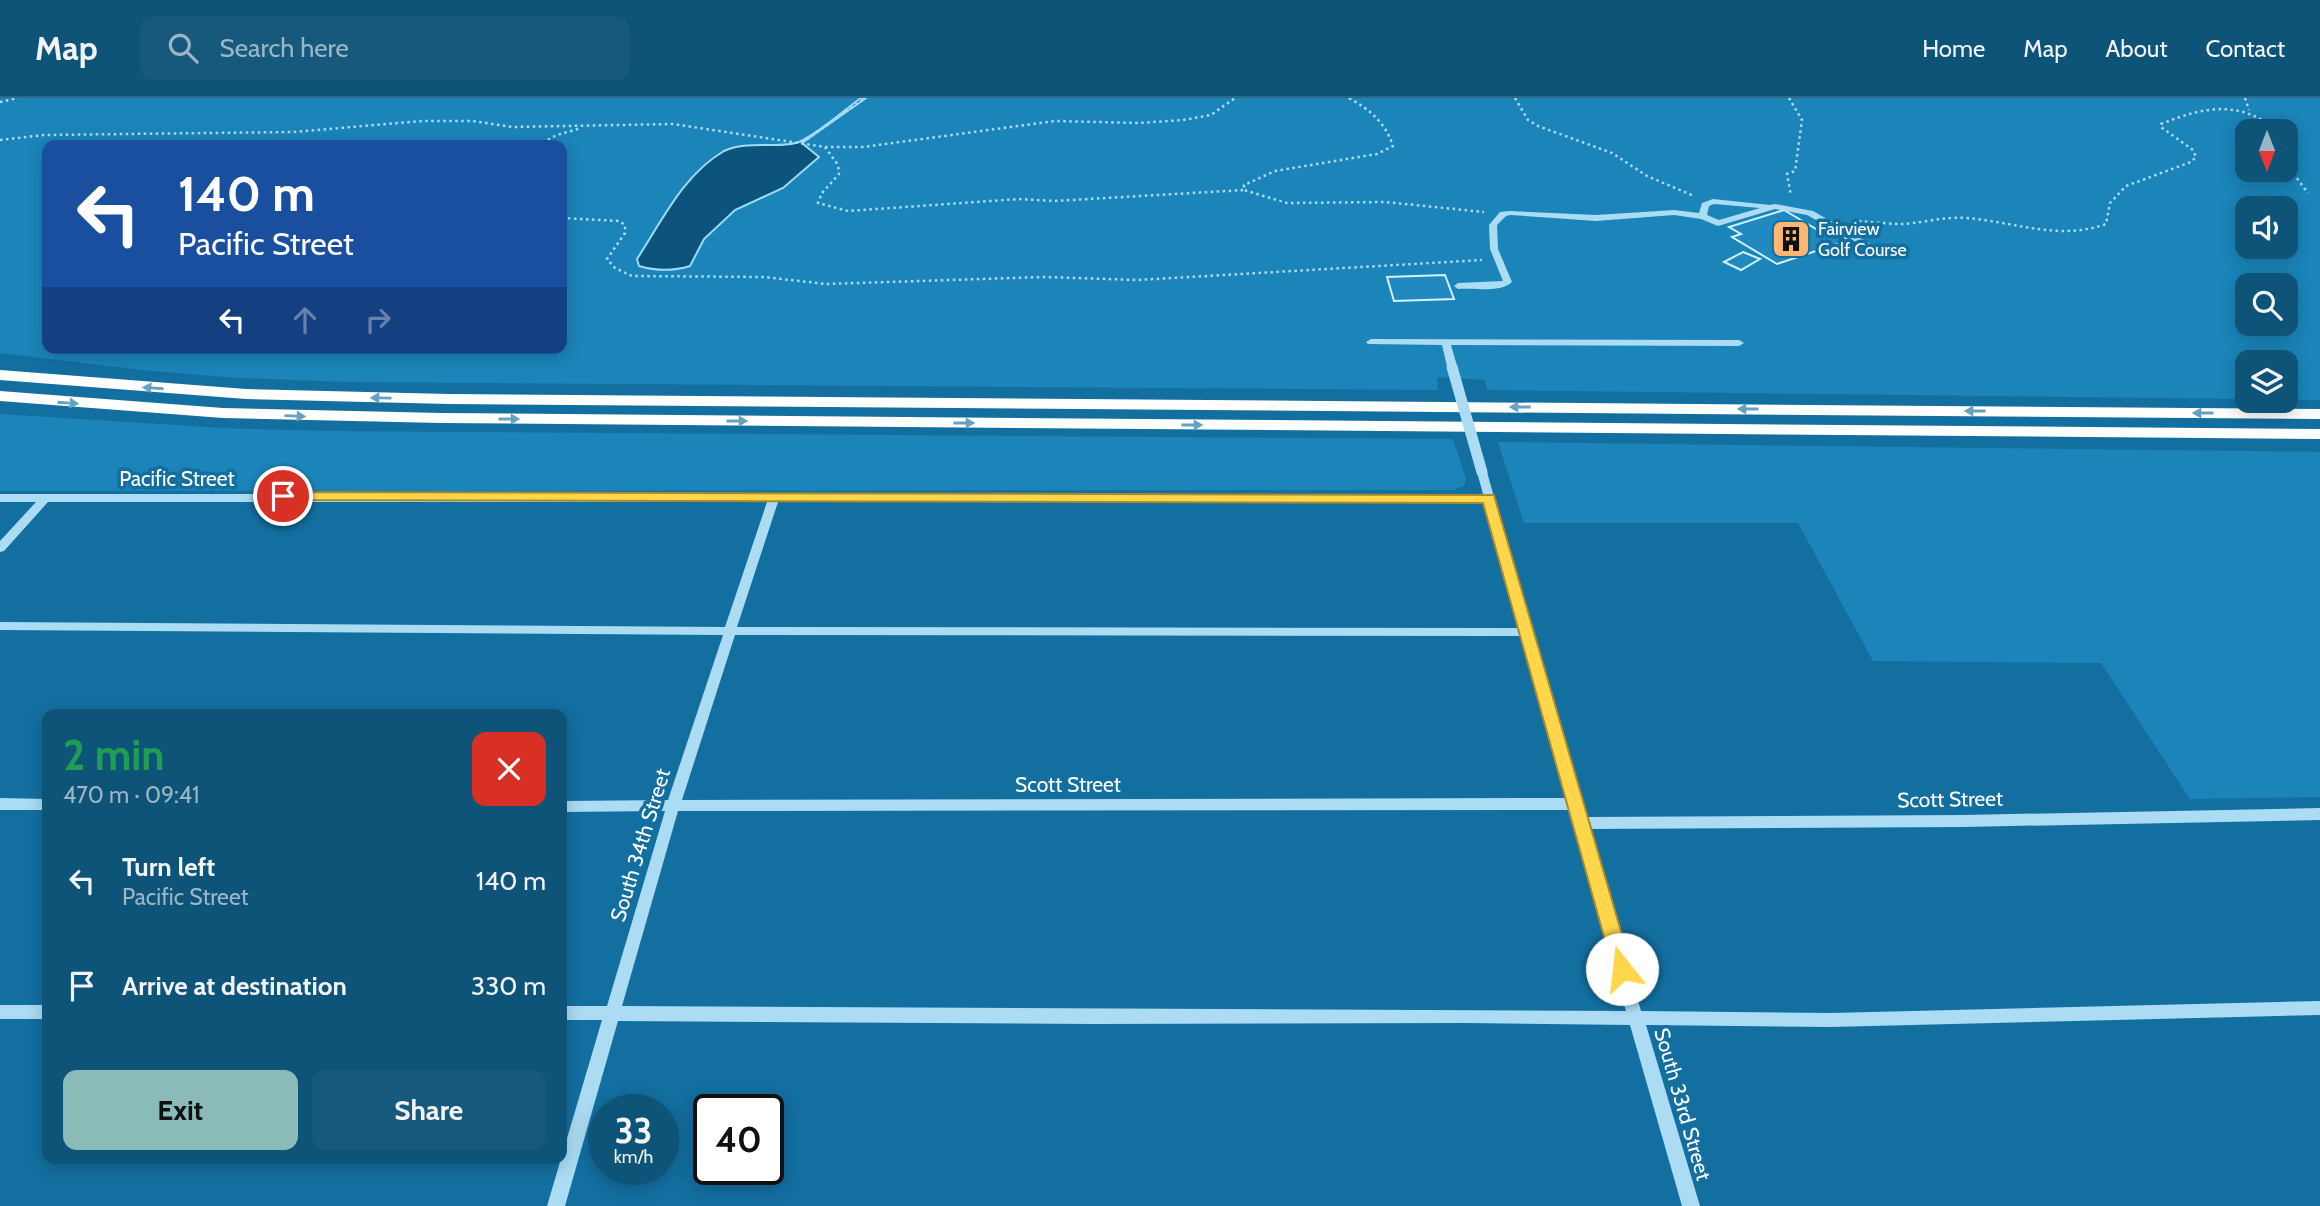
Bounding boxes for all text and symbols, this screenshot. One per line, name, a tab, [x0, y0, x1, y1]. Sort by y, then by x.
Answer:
search box	[140, 17, 630, 80]
text: Map	[35, 28, 98, 68]
icon: search	[164, 29, 202, 67]
text: Search here	[220, 32, 349, 64]
text: Home	[1922, 34, 1985, 63]
text: Map	[2023, 34, 2068, 63]
text: About	[2106, 34, 2168, 63]
text: Contact	[2206, 34, 2285, 63]
north arrow	[2235, 119, 2298, 182]
map controls	[2235, 119, 2298, 413]
text: 140 m	[178, 164, 315, 223]
icon: left	[63, 168, 154, 259]
button: sound	[2235, 196, 2298, 259]
building icon: Fairview Golf Course	[1770, 218, 1812, 260]
place label: Fairview Golf Course	[1818, 218, 1907, 261]
text: Pacific Street	[178, 224, 354, 263]
button: search	[2235, 273, 2298, 336]
icon: left	[213, 301, 251, 339]
icon: ahead	[286, 301, 324, 339]
icon: right	[359, 301, 397, 339]
button: layers	[2235, 350, 2298, 413]
one-way arrow	[142, 382, 164, 393]
one-way arrow	[369, 392, 391, 403]
one-way arrow	[57, 398, 79, 409]
one-way arrow	[1509, 401, 1531, 413]
one-way arrow	[1737, 403, 1759, 415]
one-way arrow	[1964, 405, 1986, 417]
one-way arrow	[2192, 407, 2214, 419]
one-way arrow	[284, 410, 306, 421]
one-way arrow	[499, 413, 521, 425]
one-way arrow	[726, 415, 748, 427]
one-way arrow	[954, 417, 976, 429]
one-way arrow	[1181, 419, 1203, 430]
street label: Pacific Street	[119, 466, 235, 491]
pin	[253, 466, 313, 526]
icon: arrive	[264, 477, 302, 515]
text: 2 min	[63, 729, 164, 781]
button: close	[472, 732, 546, 806]
street label: South 34th Street	[605, 765, 675, 925]
street label: Scott Street	[1015, 772, 1121, 797]
text: 470 m · 09:41	[63, 781, 200, 809]
street label: Scott Street	[1897, 786, 2003, 812]
text: Turn left	[122, 851, 215, 883]
icon: left	[63, 862, 101, 900]
text: 140 m	[476, 865, 546, 897]
text: Pacific Street	[122, 883, 248, 911]
position arrow	[1585, 932, 1659, 1006]
icon: arrive	[63, 967, 101, 1005]
text: Arrive at destination	[122, 970, 347, 1002]
text: 330 m	[471, 970, 546, 1002]
street label: South 33rd Street	[1649, 1025, 1717, 1183]
button: Exit	[63, 1070, 298, 1150]
button: Share	[312, 1070, 546, 1150]
speed limit sign: 40	[693, 1094, 784, 1185]
text: 33	[615, 1109, 652, 1152]
text: km/h	[614, 1146, 653, 1168]

